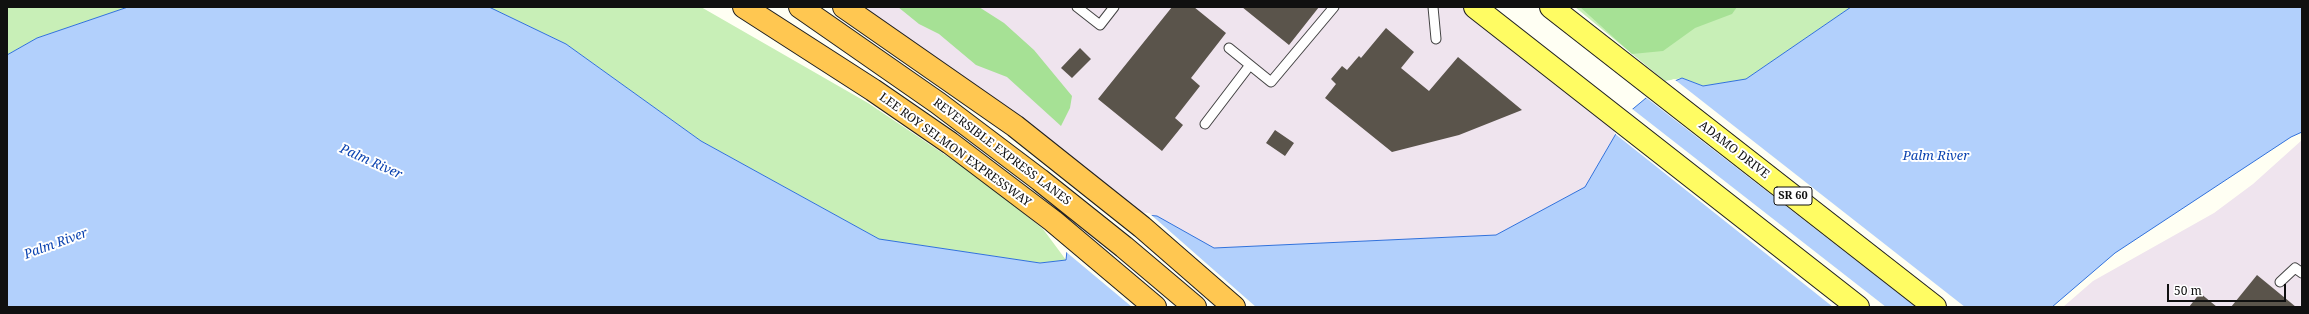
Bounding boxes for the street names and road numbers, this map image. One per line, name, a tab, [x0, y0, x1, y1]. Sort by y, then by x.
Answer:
street label: LEE ROY SELMON EXPRESSWAY	[876, 90, 1034, 210]
street label: REVERSIBLE EXPRESS LANES	[930, 95, 1074, 209]
street label: ADAMO DRIVE	[1696, 118, 1772, 182]
road number: SR 60	[1774, 187, 1812, 205]

